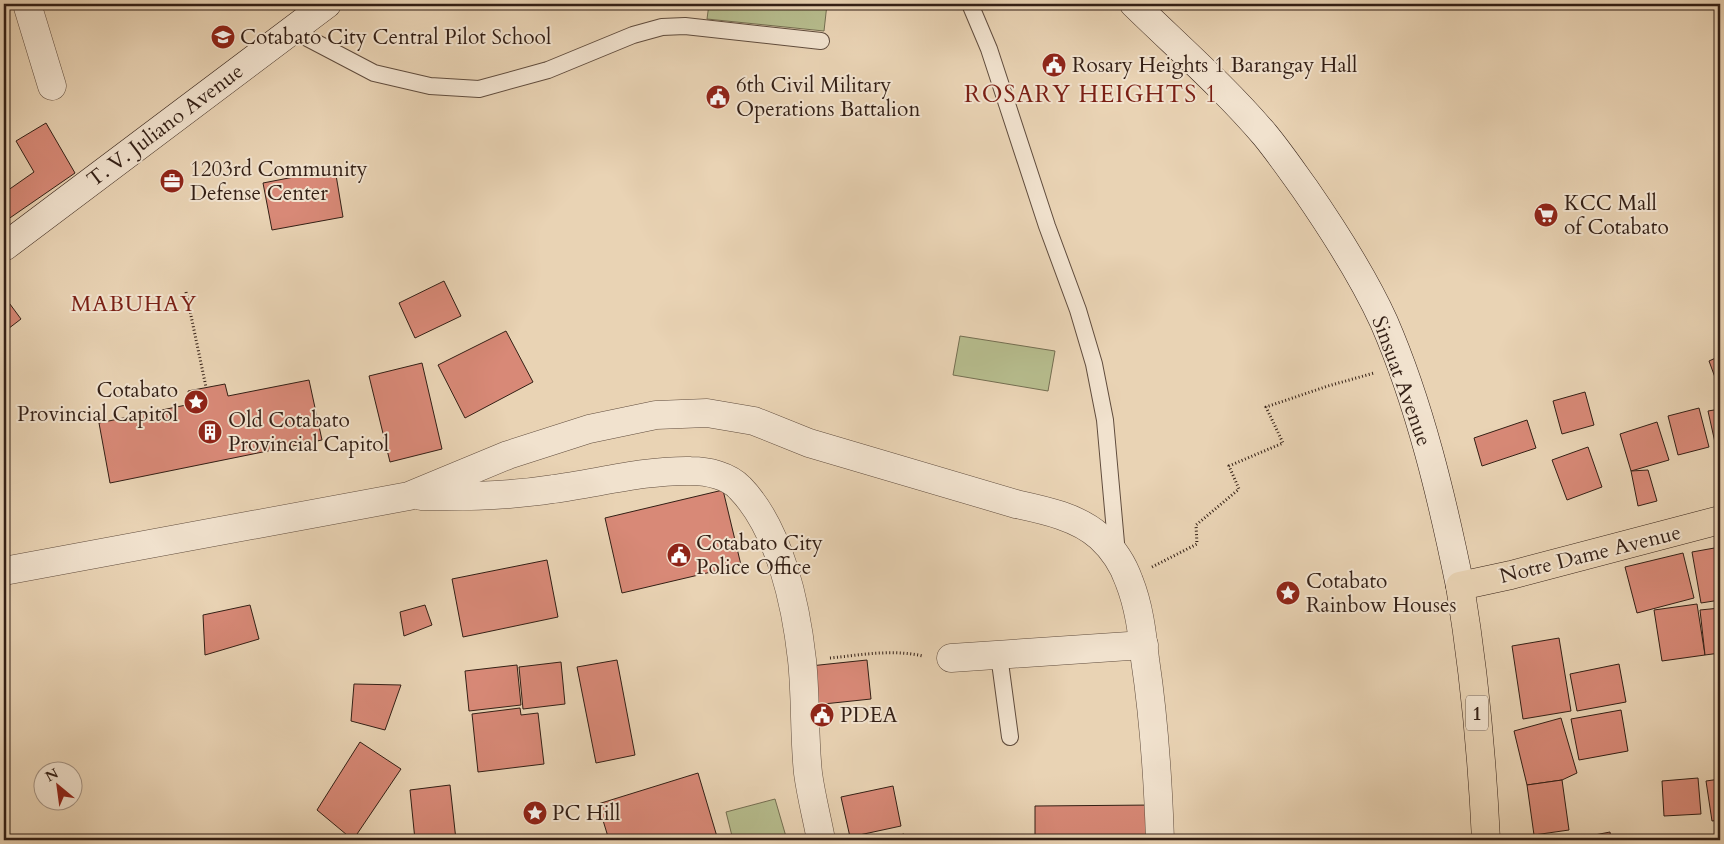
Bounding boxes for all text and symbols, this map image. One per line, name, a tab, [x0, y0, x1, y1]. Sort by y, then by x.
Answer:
place label: Cotabato City Central Pilot School	[240, 23, 551, 52]
school or university icon: Cotabato City Central Pilot School	[210, 24, 236, 50]
place label: Rosary Heights 1 Barangay Hall	[1072, 51, 1357, 80]
public building icon: Rosary Heights 1 Barangay Hall	[1041, 52, 1067, 78]
street label: T. V. Juliano Avenue	[81, 57, 249, 194]
place label: 6th Civil Military Operations Battalion	[736, 71, 920, 124]
district label: ROSARY HEIGHTS 1	[964, 78, 1218, 111]
public building icon: 6th Civil Military Operations Battalion	[705, 84, 731, 110]
place label: 1203rd Community Defense Center	[190, 155, 368, 208]
office icon: 1203rd Community Defense Center	[159, 168, 185, 194]
place label: KCC Mall of Cotabato	[1564, 189, 1669, 242]
supermarket icon: KCC Mall of Cotabato	[1533, 202, 1559, 228]
district label: MABUHAY	[71, 289, 197, 319]
street label: Sinsuat Avenue	[1365, 312, 1438, 450]
place label: Cotabato Provincial Capitol	[17, 376, 178, 429]
place icon: Cotabato Provincial Capitol	[183, 389, 209, 415]
place label: Old Cotabato Provincial Capitol	[228, 406, 389, 459]
building icon: Old Cotabato Provincial Capitol	[197, 419, 223, 445]
street label: Notre Dame Avenue	[1496, 518, 1684, 591]
place label: Cotabato City Police Office	[696, 529, 823, 582]
public building icon: Cotabato City Police Office	[666, 542, 692, 568]
place label: Cotabato Rainbow Houses	[1306, 567, 1457, 620]
place icon: Cotabato Rainbow Houses	[1275, 580, 1301, 606]
road number: 1	[1466, 696, 1488, 730]
place label: PDEA	[840, 701, 897, 730]
public building icon: PDEA	[809, 702, 835, 728]
north arrow	[32, 762, 82, 812]
text: N	[42, 764, 62, 786]
place label: PC Hill	[552, 799, 620, 828]
place icon: PC Hill	[522, 800, 548, 826]

